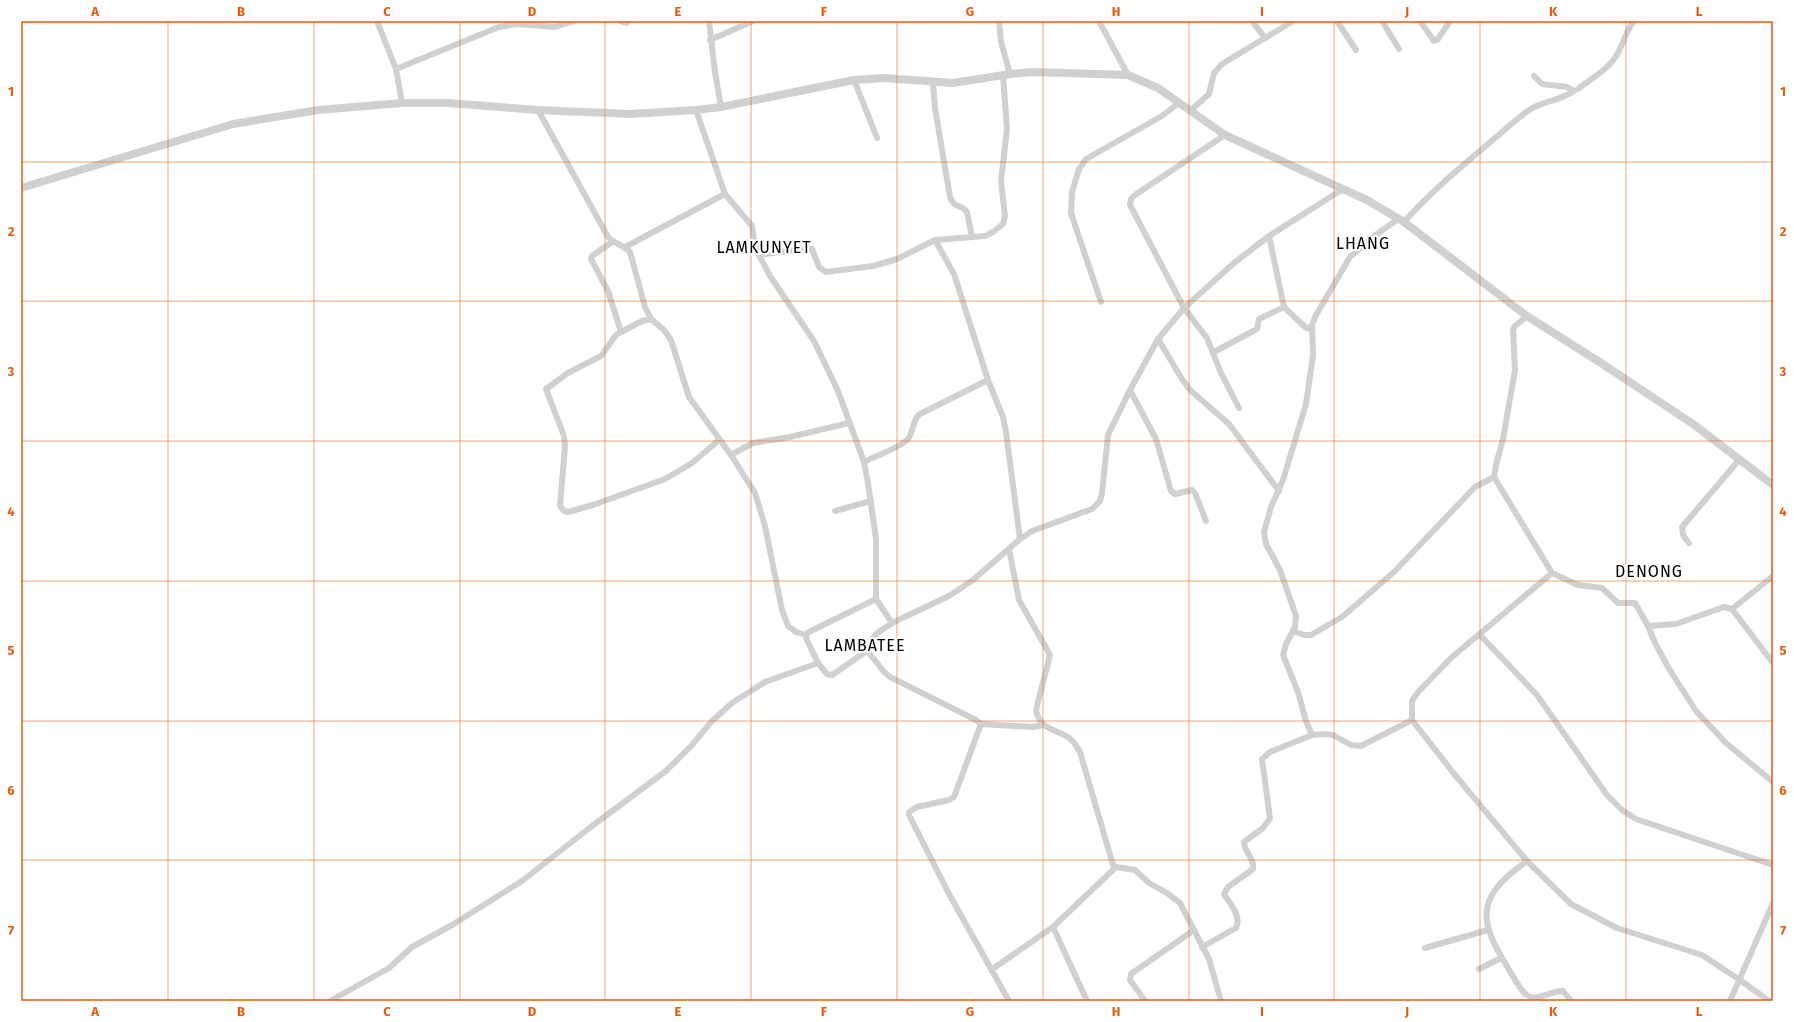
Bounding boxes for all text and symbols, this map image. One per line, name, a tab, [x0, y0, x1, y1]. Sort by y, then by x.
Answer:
text: A	[90, 4, 99, 19]
text: B	[237, 4, 245, 19]
text: C	[383, 4, 391, 19]
text: D	[528, 4, 537, 19]
text: E	[675, 4, 682, 19]
text: F	[821, 4, 828, 19]
text: G	[966, 4, 974, 19]
text: H	[1112, 4, 1120, 19]
text: I	[1260, 4, 1264, 19]
text: J	[1404, 4, 1409, 19]
text: K	[1549, 4, 1558, 19]
text: L	[1696, 4, 1703, 19]
text: 1	[8, 84, 14, 99]
text: 1	[1780, 84, 1786, 99]
text: 2	[8, 224, 15, 239]
text: 2	[1780, 224, 1787, 239]
district label: LHANG	[1336, 234, 1390, 253]
district label: LAMKUNYET	[716, 238, 812, 257]
text: 3	[7, 364, 15, 379]
text: 3	[1779, 364, 1787, 379]
text: 4	[7, 504, 15, 519]
text: 4	[1779, 504, 1787, 519]
district label: DENONG	[1615, 562, 1683, 581]
district label: LAMBATEE	[825, 636, 906, 655]
text: 5	[8, 643, 15, 658]
text: 5	[1780, 643, 1787, 658]
text: 6	[7, 783, 15, 798]
text: 6	[1779, 783, 1787, 798]
text: 7	[8, 923, 14, 938]
text: 7	[1780, 923, 1786, 938]
text: A	[90, 1004, 99, 1019]
text: B	[237, 1004, 245, 1019]
text: C	[383, 1004, 391, 1019]
text: D	[528, 1004, 537, 1019]
text: E	[675, 1004, 682, 1019]
text: F	[821, 1004, 828, 1019]
text: G	[966, 1004, 974, 1019]
text: H	[1112, 1004, 1120, 1019]
text: I	[1260, 1004, 1264, 1019]
text: J	[1404, 1004, 1409, 1019]
text: K	[1549, 1004, 1558, 1019]
text: L	[1696, 1004, 1703, 1019]

